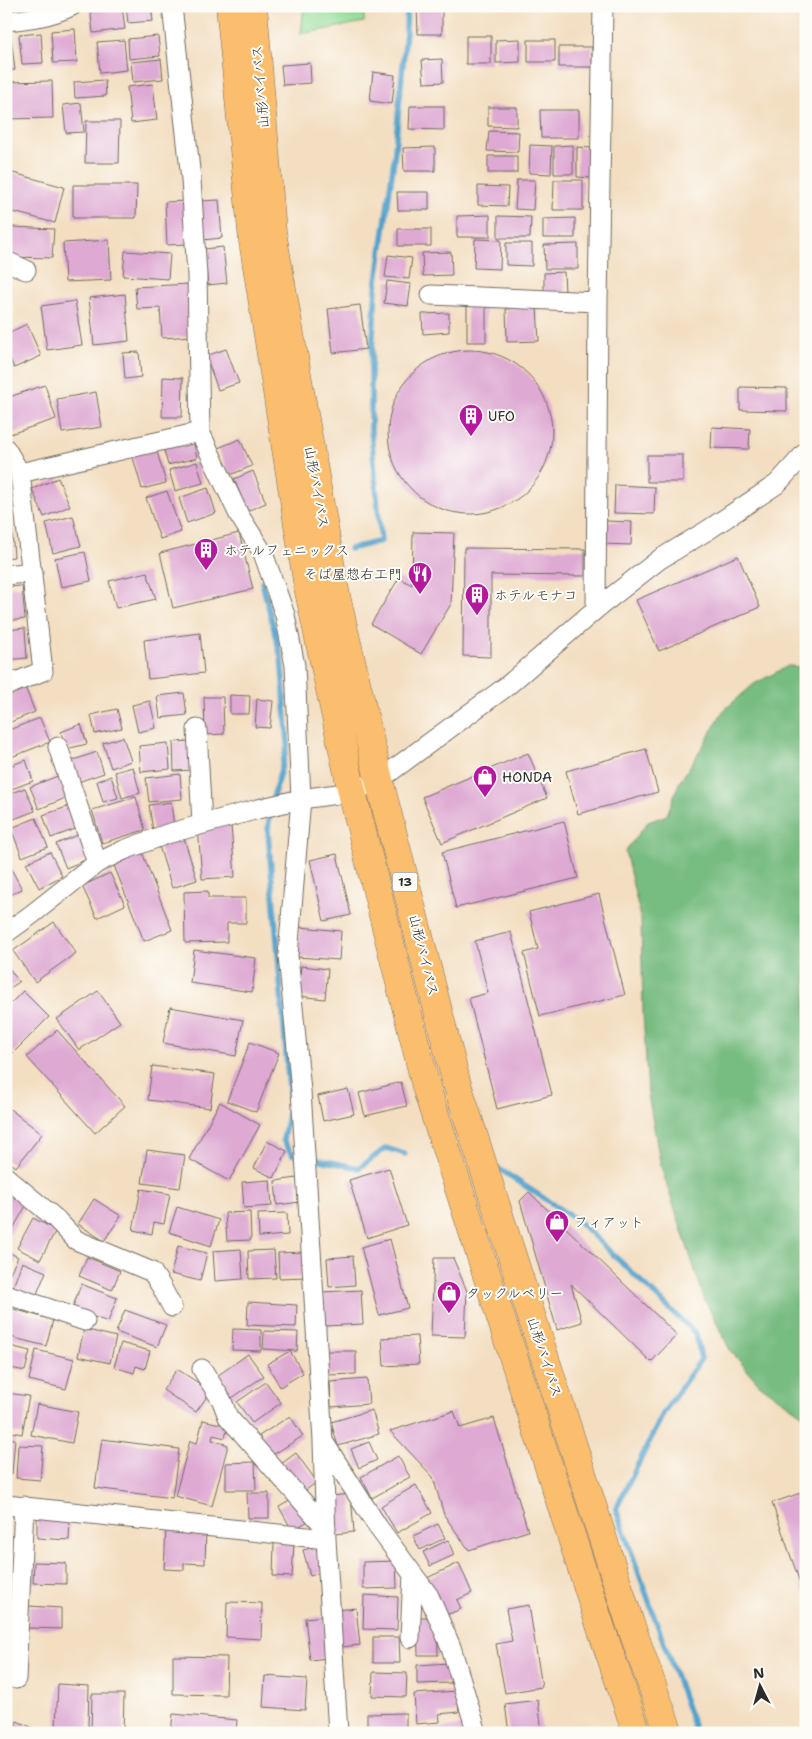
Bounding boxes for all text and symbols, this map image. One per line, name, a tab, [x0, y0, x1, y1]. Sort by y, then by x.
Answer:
street label: 山形バイパス	[247, 45, 273, 129]
building icon: UFO	[458, 403, 484, 437]
place label: UFO	[488, 407, 515, 425]
street label: 山形バイパス	[301, 444, 333, 530]
building icon: ホテルフェニックス	[193, 537, 219, 571]
place label: ホテルフェニックス	[224, 541, 349, 559]
restaurant icon: そば屋惣右工門	[407, 561, 433, 595]
place label: そば屋惣右工門	[304, 565, 402, 583]
building icon: ホテルモナコ	[464, 582, 490, 616]
place label: ホテルモナコ	[494, 586, 577, 604]
shop icon: HONDA	[472, 764, 498, 798]
place label: HONDA	[502, 768, 552, 786]
road number: 13	[392, 872, 418, 892]
street label: 山形バイパス	[405, 912, 443, 998]
shop icon: フィアット	[544, 1209, 570, 1243]
place label: フィアット	[574, 1213, 644, 1231]
shop icon: タックルベリー	[436, 1280, 462, 1314]
place label: タックルベリー	[466, 1284, 563, 1302]
street label: 山形バイパス	[524, 1314, 566, 1400]
north arrow	[734, 1662, 784, 1712]
text: N	[752, 1664, 765, 1683]

